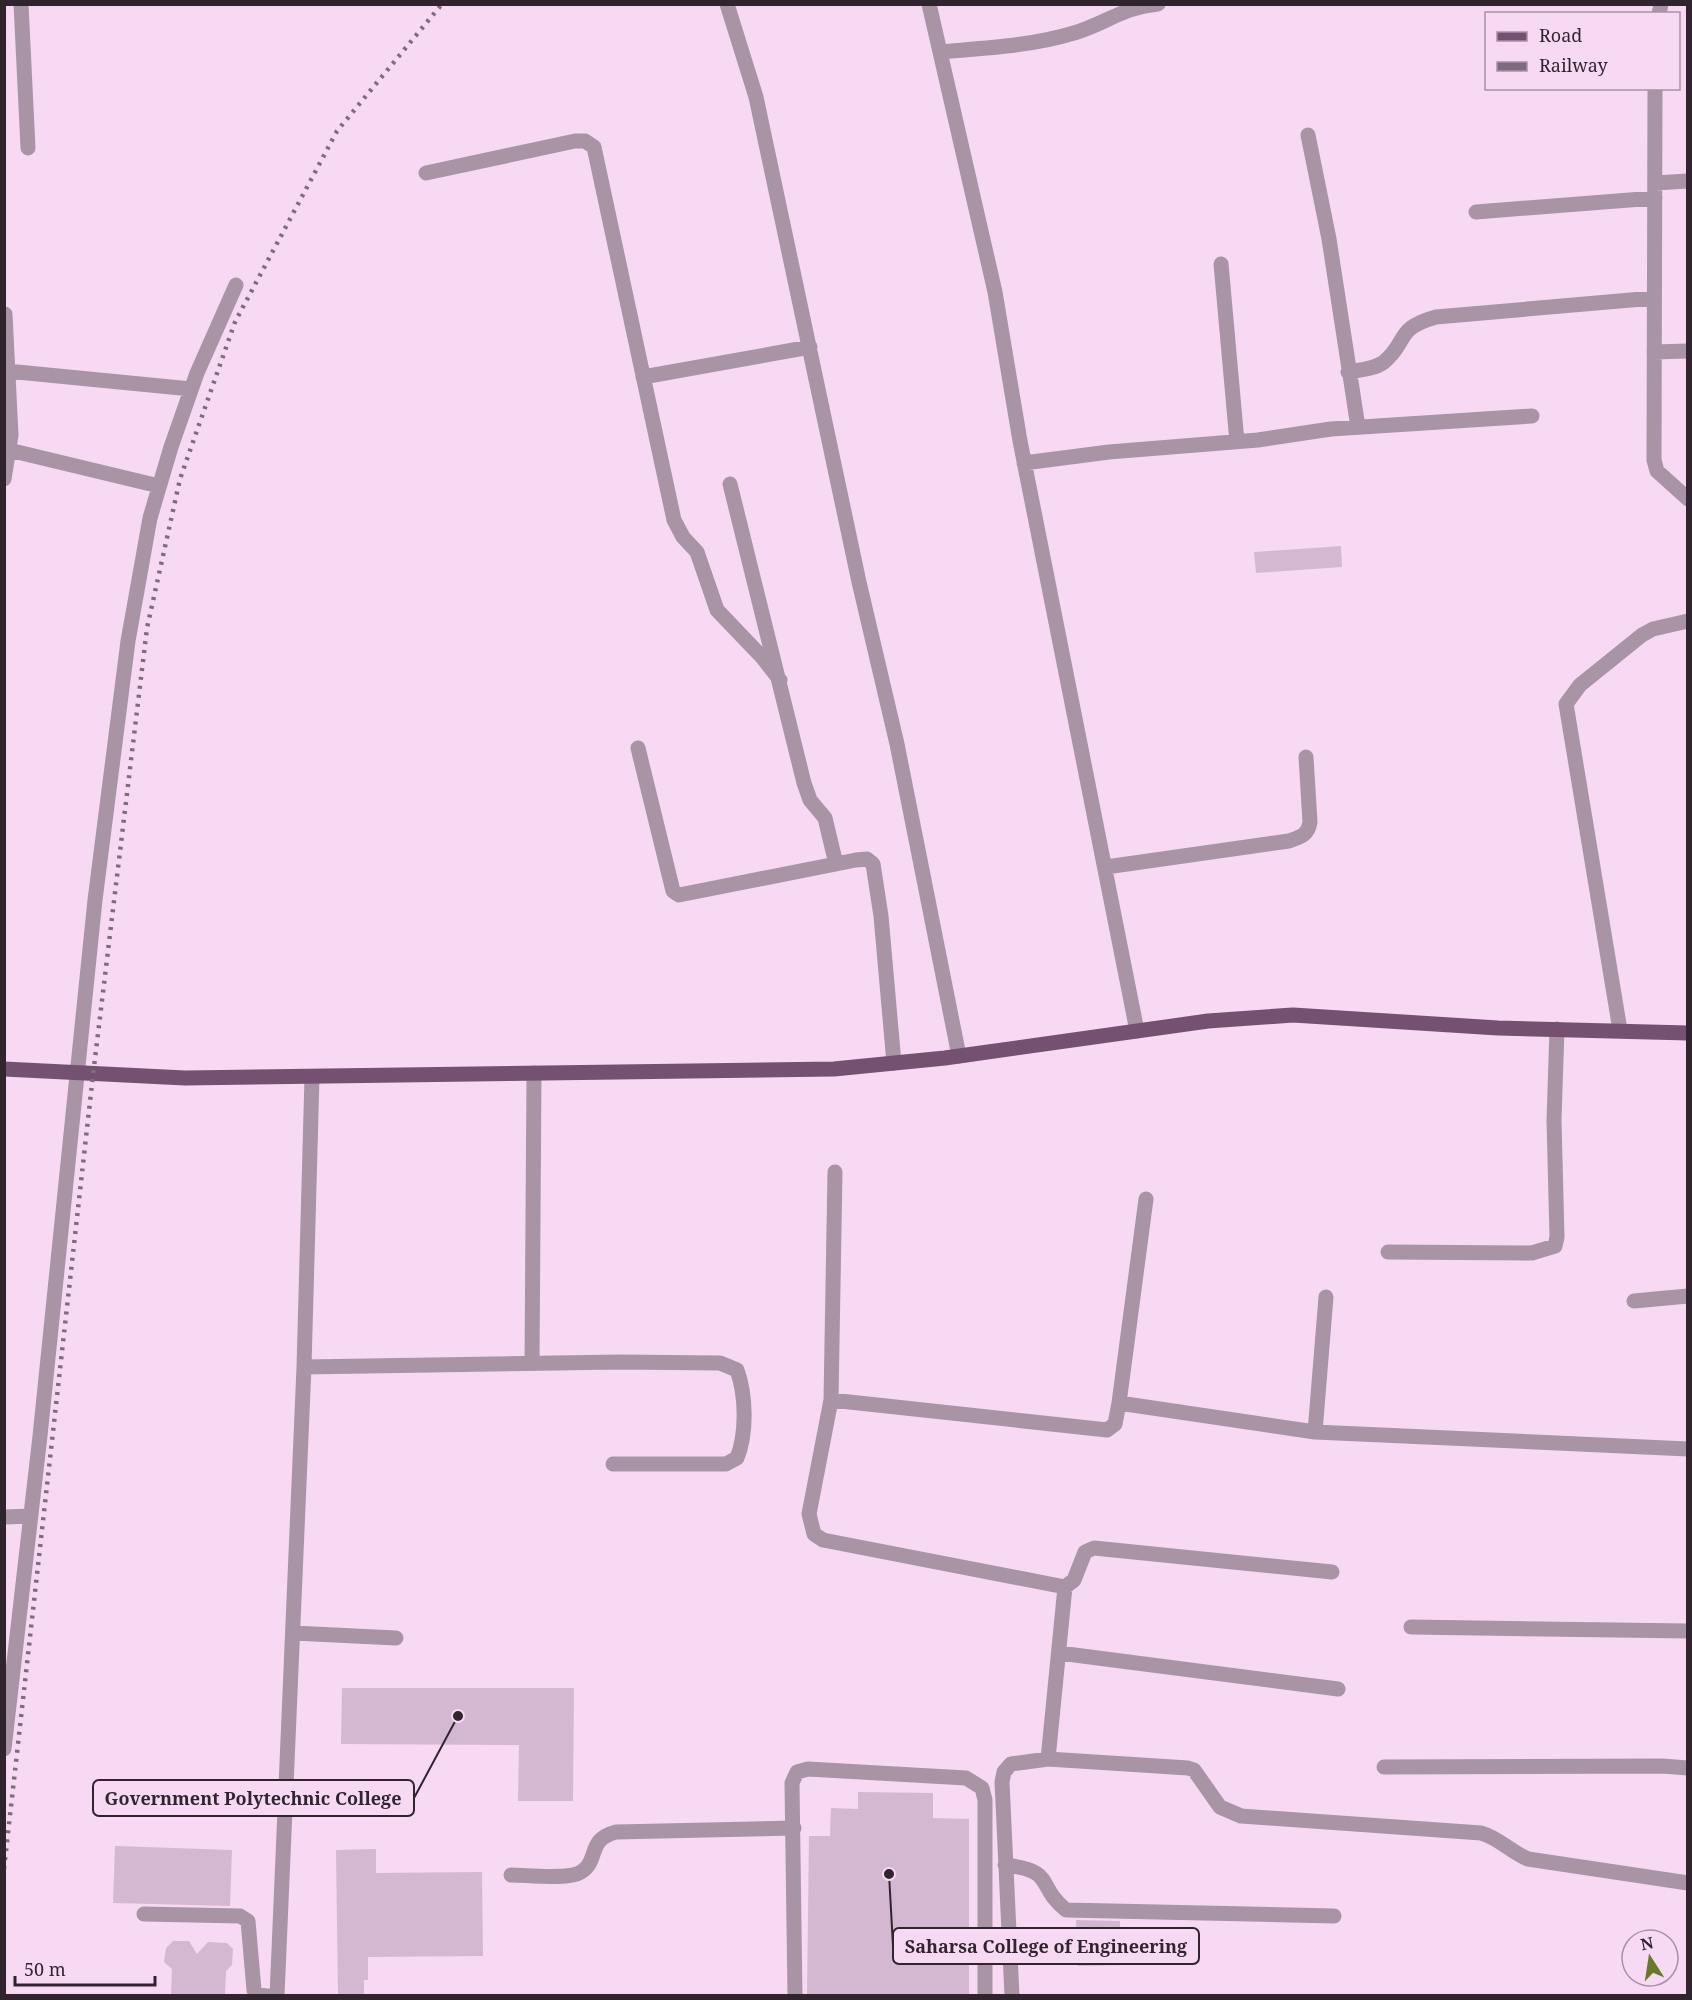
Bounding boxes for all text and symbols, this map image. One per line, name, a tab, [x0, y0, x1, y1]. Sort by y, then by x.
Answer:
legend	[1485, 12, 1680, 90]
text: Road	[1539, 23, 1582, 47]
text: Railway	[1539, 53, 1609, 77]
callout: Government Polytechnic College	[93, 1780, 414, 1816]
text: Government Polytechnic College	[105, 1786, 401, 1810]
callout: Saharsa College of Engineering	[893, 1928, 1199, 1964]
north arrow	[1620, 1928, 1680, 1988]
text: N	[1638, 1931, 1656, 1955]
text: Saharsa College of Engineering	[905, 1934, 1188, 1958]
scale bar	[15, 1949, 154, 1987]
text: 50 m	[24, 1957, 66, 1981]

